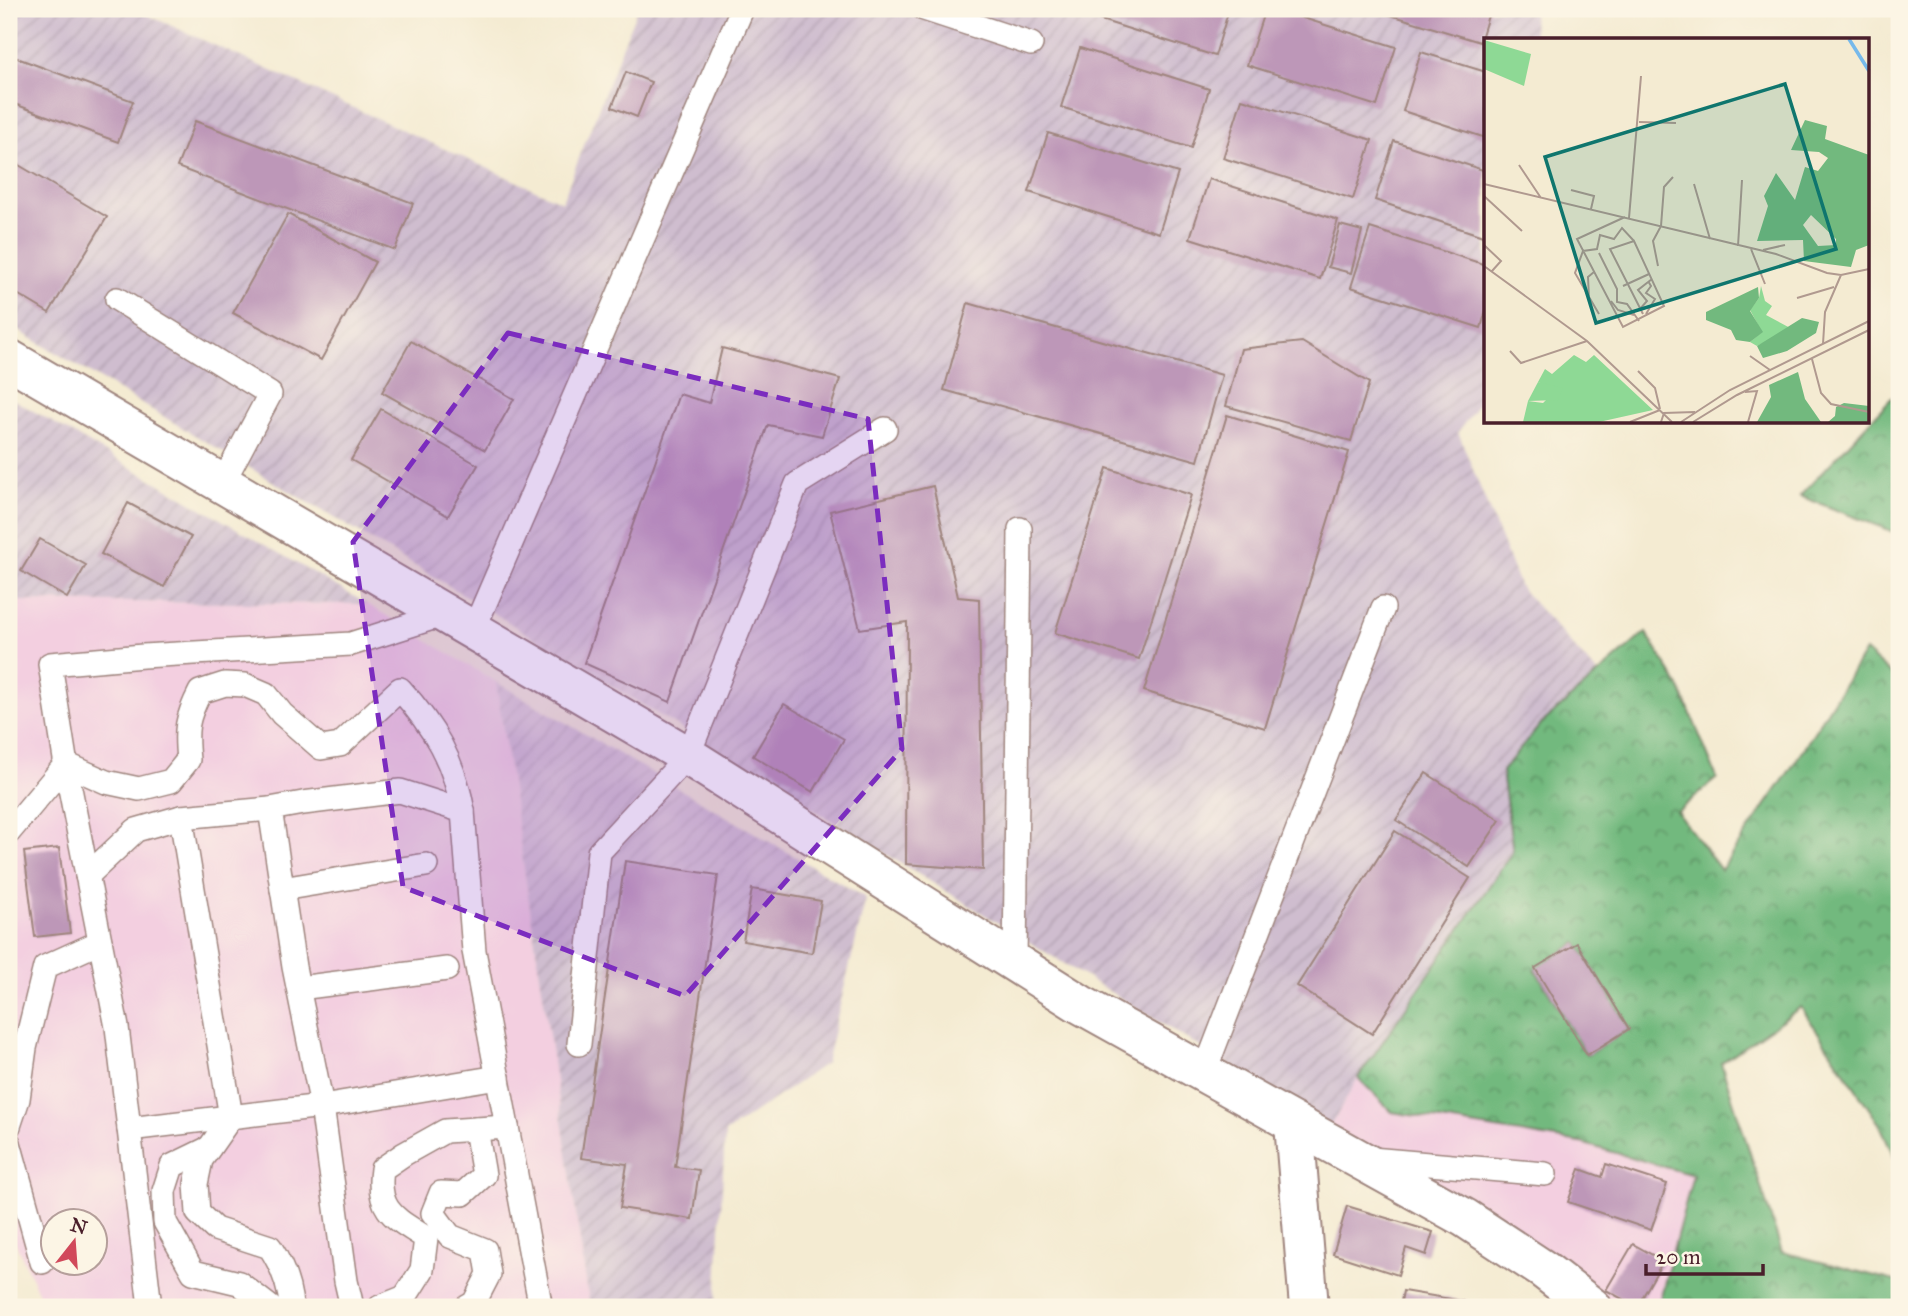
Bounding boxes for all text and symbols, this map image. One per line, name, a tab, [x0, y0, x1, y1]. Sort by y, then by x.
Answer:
inset map	[1484, 38, 1870, 424]
north arrow	[38, 1208, 108, 1278]
text: N	[68, 1213, 90, 1240]
scale bar	[1646, 1232, 1763, 1276]
text: 20 m	[1656, 1244, 1701, 1270]

